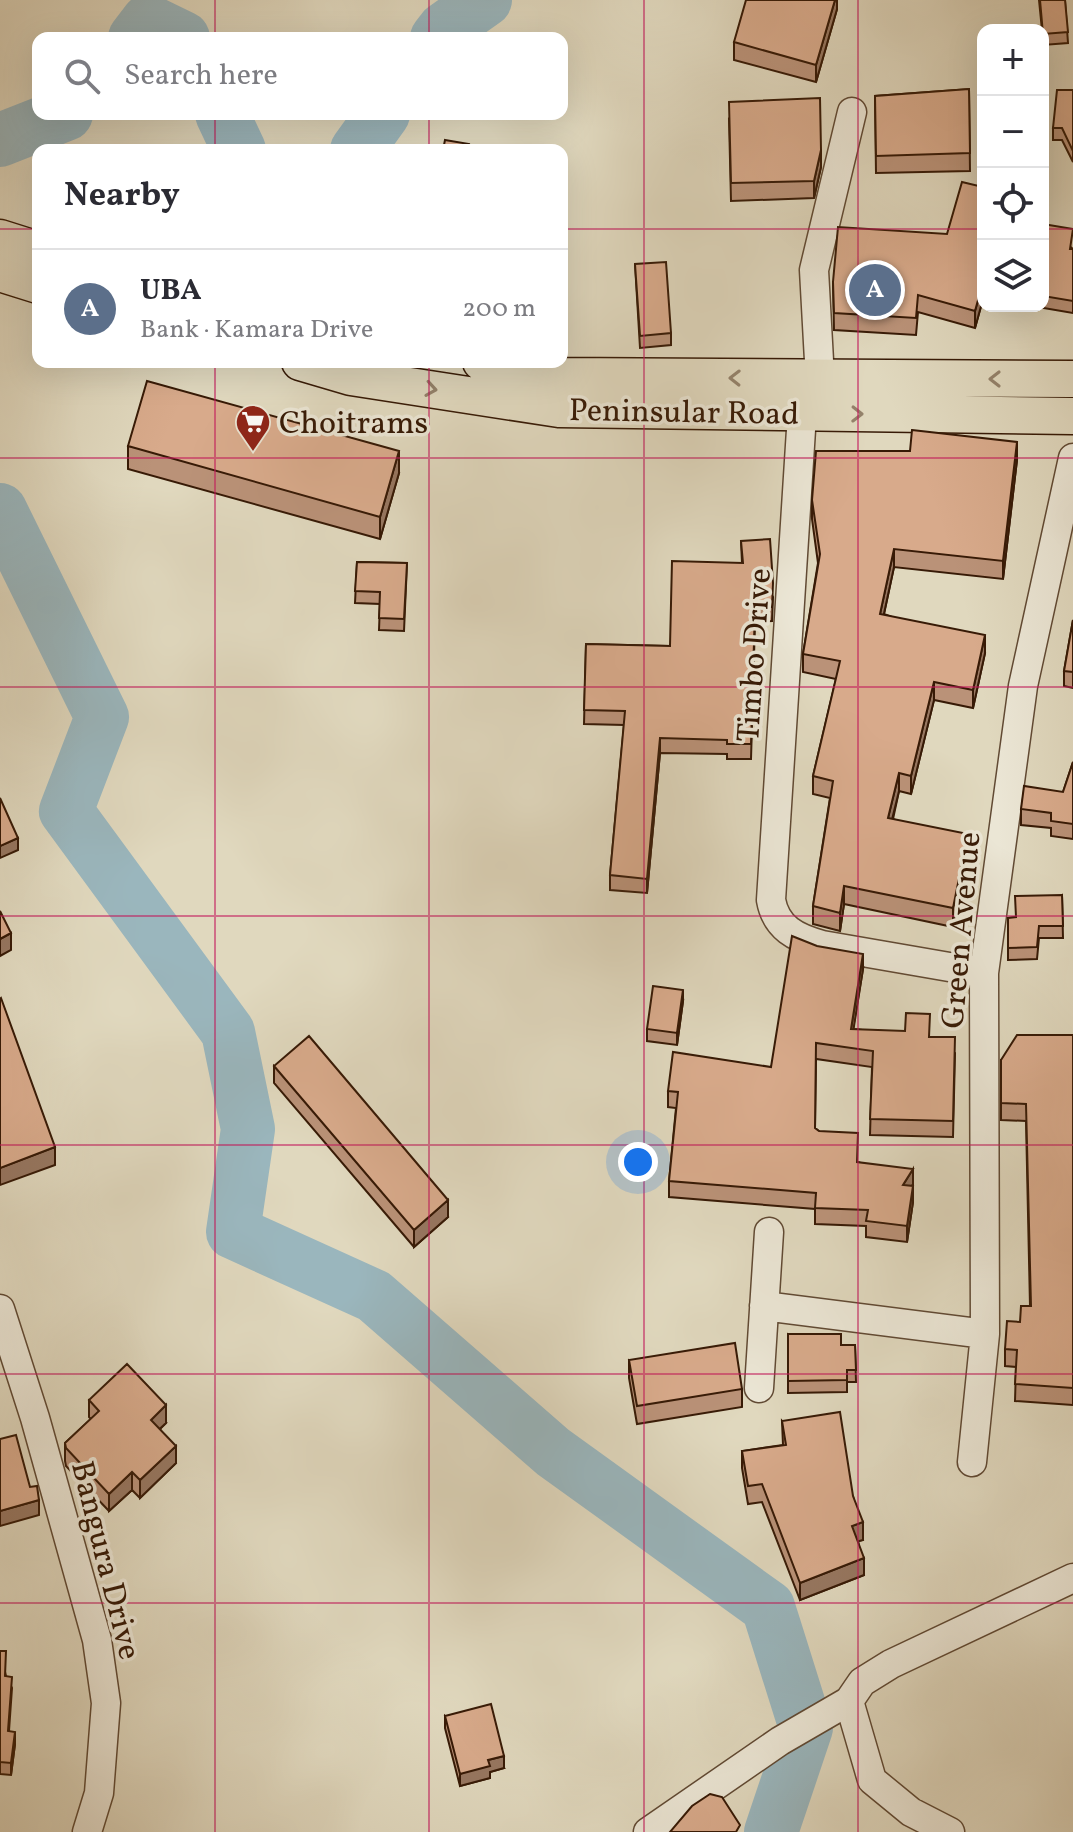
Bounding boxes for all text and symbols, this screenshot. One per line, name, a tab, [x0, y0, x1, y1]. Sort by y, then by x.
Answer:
map controls	[977, 24, 1049, 312]
button: +	[977, 24, 1049, 96]
search box	[32, 32, 568, 120]
icon: search	[60, 54, 104, 98]
text: Search here	[124, 55, 278, 97]
button: −	[977, 96, 1049, 168]
button: locate	[977, 168, 1049, 240]
text: Nearby	[64, 173, 180, 220]
button: layers	[977, 240, 1049, 312]
pin: A	[849, 260, 901, 320]
text: UBA	[140, 270, 202, 312]
text: A	[81, 291, 99, 327]
text: 200 m	[462, 291, 536, 327]
text: Bank · Kamara Drive	[140, 312, 373, 348]
one-way arrow	[728, 370, 741, 387]
one-way arrow	[988, 370, 1001, 388]
one-way arrow	[424, 380, 438, 397]
street label: Peninsular Road	[568, 390, 799, 438]
supermarket icon: Choitrams	[234, 403, 272, 453]
place label: Choitrams	[279, 403, 428, 447]
one-way arrow	[851, 405, 864, 423]
street label: Timbo Drive	[728, 567, 784, 744]
street label: Green Avenue	[932, 830, 994, 1030]
your location	[618, 1142, 658, 1182]
street label: Bangura Drive	[58, 1457, 150, 1665]

